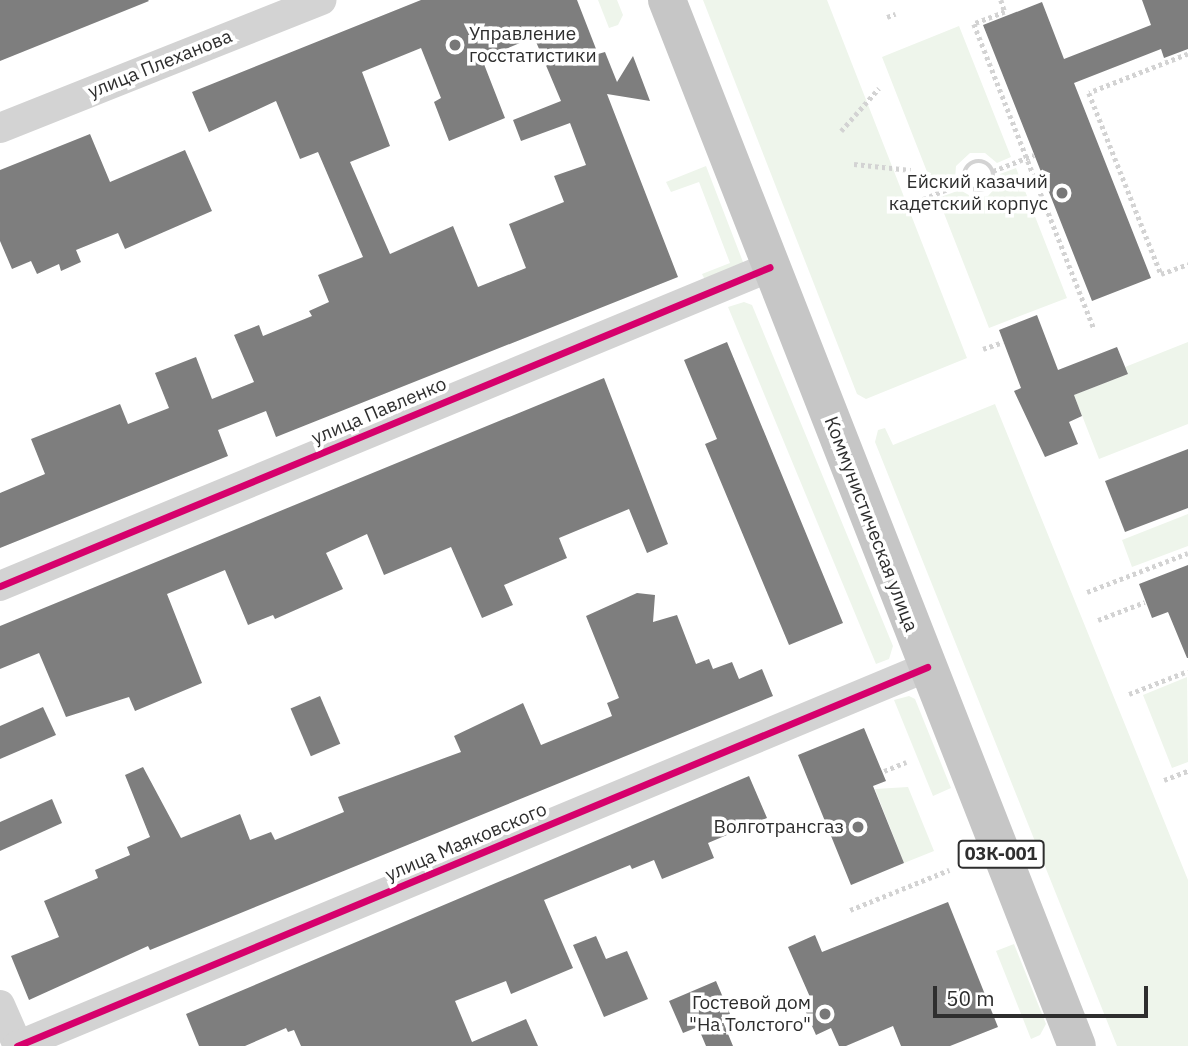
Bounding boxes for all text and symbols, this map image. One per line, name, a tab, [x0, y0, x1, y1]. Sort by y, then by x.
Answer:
place label: Управление госстатистики	[469, 23, 597, 67]
street label: улица Плеханова	[85, 25, 235, 103]
marker: Управление госстатистики	[447, 37, 463, 53]
place label: Ейский казачий кадетский корпус	[889, 171, 1048, 215]
marker: Ейский казачий кадетский корпус	[1054, 185, 1070, 201]
street label: улица Павленко	[308, 372, 450, 450]
street label: Коммунистическая улица	[819, 413, 923, 635]
street label: улица Маяковского	[382, 798, 550, 886]
place label: Волготрансгаз	[713, 816, 844, 838]
marker: Волготрансгаз	[850, 819, 866, 835]
road number: 03К-001	[957, 840, 1045, 868]
scale bar	[936, 972, 1151, 1016]
text: 50 m	[946, 984, 995, 1012]
place label: Гостевой дом "На Толстого"	[689, 992, 811, 1036]
marker: Гостевой дом "На Толстого"	[817, 1006, 833, 1022]

